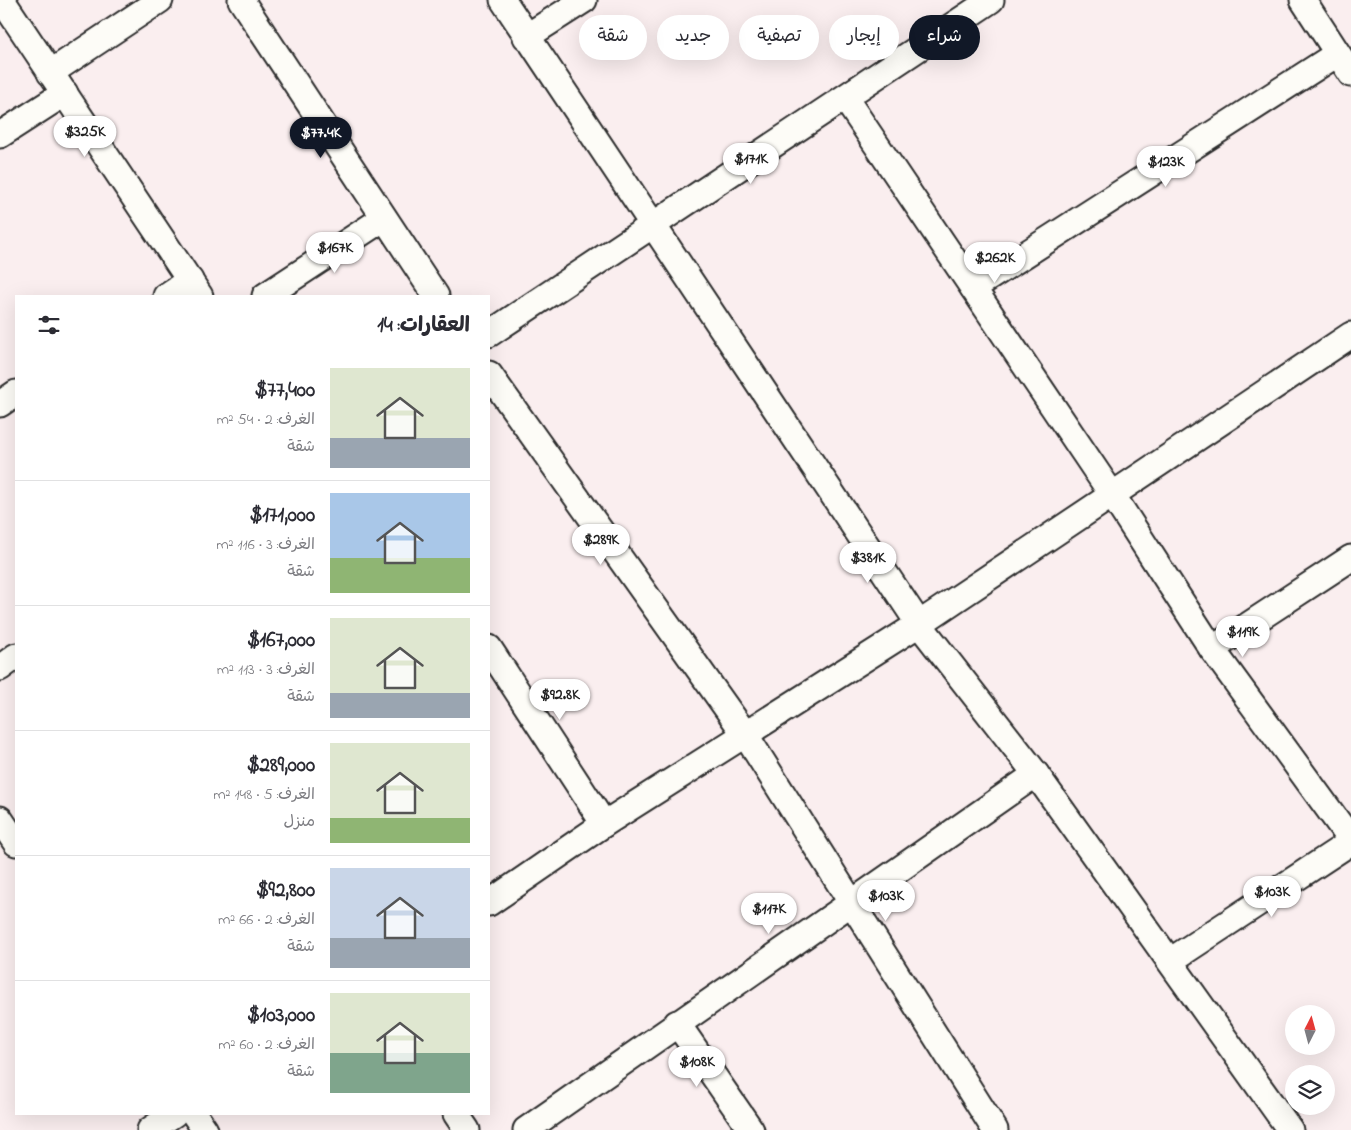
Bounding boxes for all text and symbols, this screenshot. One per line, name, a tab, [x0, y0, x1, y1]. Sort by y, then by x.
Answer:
chip: شقة	[579, 15, 647, 60]
chip: جديد	[657, 15, 729, 60]
chip: تصفية	[739, 15, 819, 60]
chip: إيجار	[829, 15, 899, 60]
chip: شراء	[909, 15, 980, 60]
pin: $325K	[50, 116, 120, 158]
pin: $77.4K	[280, 116, 362, 159]
text: $325K	[64, 120, 106, 144]
text: $77.4K	[301, 121, 341, 145]
pin: $171K	[716, 142, 786, 185]
pin: $123K	[1131, 146, 1201, 188]
text: $171K	[734, 147, 768, 171]
text: $123K	[1147, 150, 1185, 174]
pin: $167K	[300, 232, 370, 274]
text: $167K	[317, 236, 353, 260]
pin: $262K	[960, 242, 1030, 284]
text: $262K	[975, 246, 1015, 270]
icon: filters	[35, 311, 63, 339]
text: العقارات: 14	[377, 311, 470, 341]
text: $77,400	[255, 376, 315, 406]
icon: home	[370, 388, 430, 448]
text: الغرف: 2 · 54 m²	[216, 408, 315, 432]
text: شقة	[287, 435, 315, 459]
text: $171,000	[249, 501, 315, 531]
icon: home	[370, 513, 430, 573]
pin: $289K	[566, 524, 636, 566]
text: $289K	[583, 528, 619, 552]
text: الغرف: 3 · 116 m²	[216, 533, 315, 557]
pin: $381K	[833, 542, 903, 584]
text: $381K	[850, 546, 886, 570]
text: شقة	[287, 560, 315, 584]
pin: $119K	[1208, 616, 1278, 658]
text: $119K	[1227, 620, 1259, 644]
text: $167,000	[247, 626, 315, 656]
icon: home	[370, 638, 430, 698]
text: الغرف: 3 · 113 m²	[217, 658, 315, 682]
pin: $92.8K	[519, 678, 601, 721]
text: $92.8K	[540, 683, 580, 707]
text: شقة	[287, 685, 315, 709]
text: $289,000	[247, 751, 315, 781]
icon: home	[370, 763, 430, 823]
text: الغرف: 5 · 148 m²	[213, 783, 315, 807]
text: منزل	[283, 810, 315, 834]
text: $92,800	[256, 876, 315, 906]
pin: $103K	[1237, 876, 1307, 918]
pin: $103K	[851, 880, 921, 922]
text: $103K	[1254, 880, 1290, 904]
text: $103K	[868, 884, 904, 908]
icon: home	[370, 888, 430, 948]
pin: $117K	[734, 892, 804, 935]
text: $117K	[752, 897, 786, 921]
text: الغرف: 2 · 66 m²	[218, 908, 315, 932]
text: شقة	[287, 935, 315, 959]
text: $103,000	[247, 1001, 315, 1031]
north arrow	[1285, 1005, 1335, 1055]
map controls	[1285, 1005, 1335, 1115]
icon: home	[370, 1013, 430, 1073]
text: الغرف: 2 · 60 m²	[218, 1033, 315, 1057]
pin: $108K	[662, 1046, 732, 1088]
text: $108K	[679, 1050, 715, 1074]
text: شقة	[287, 1060, 315, 1084]
button: layers	[1285, 1065, 1335, 1115]

